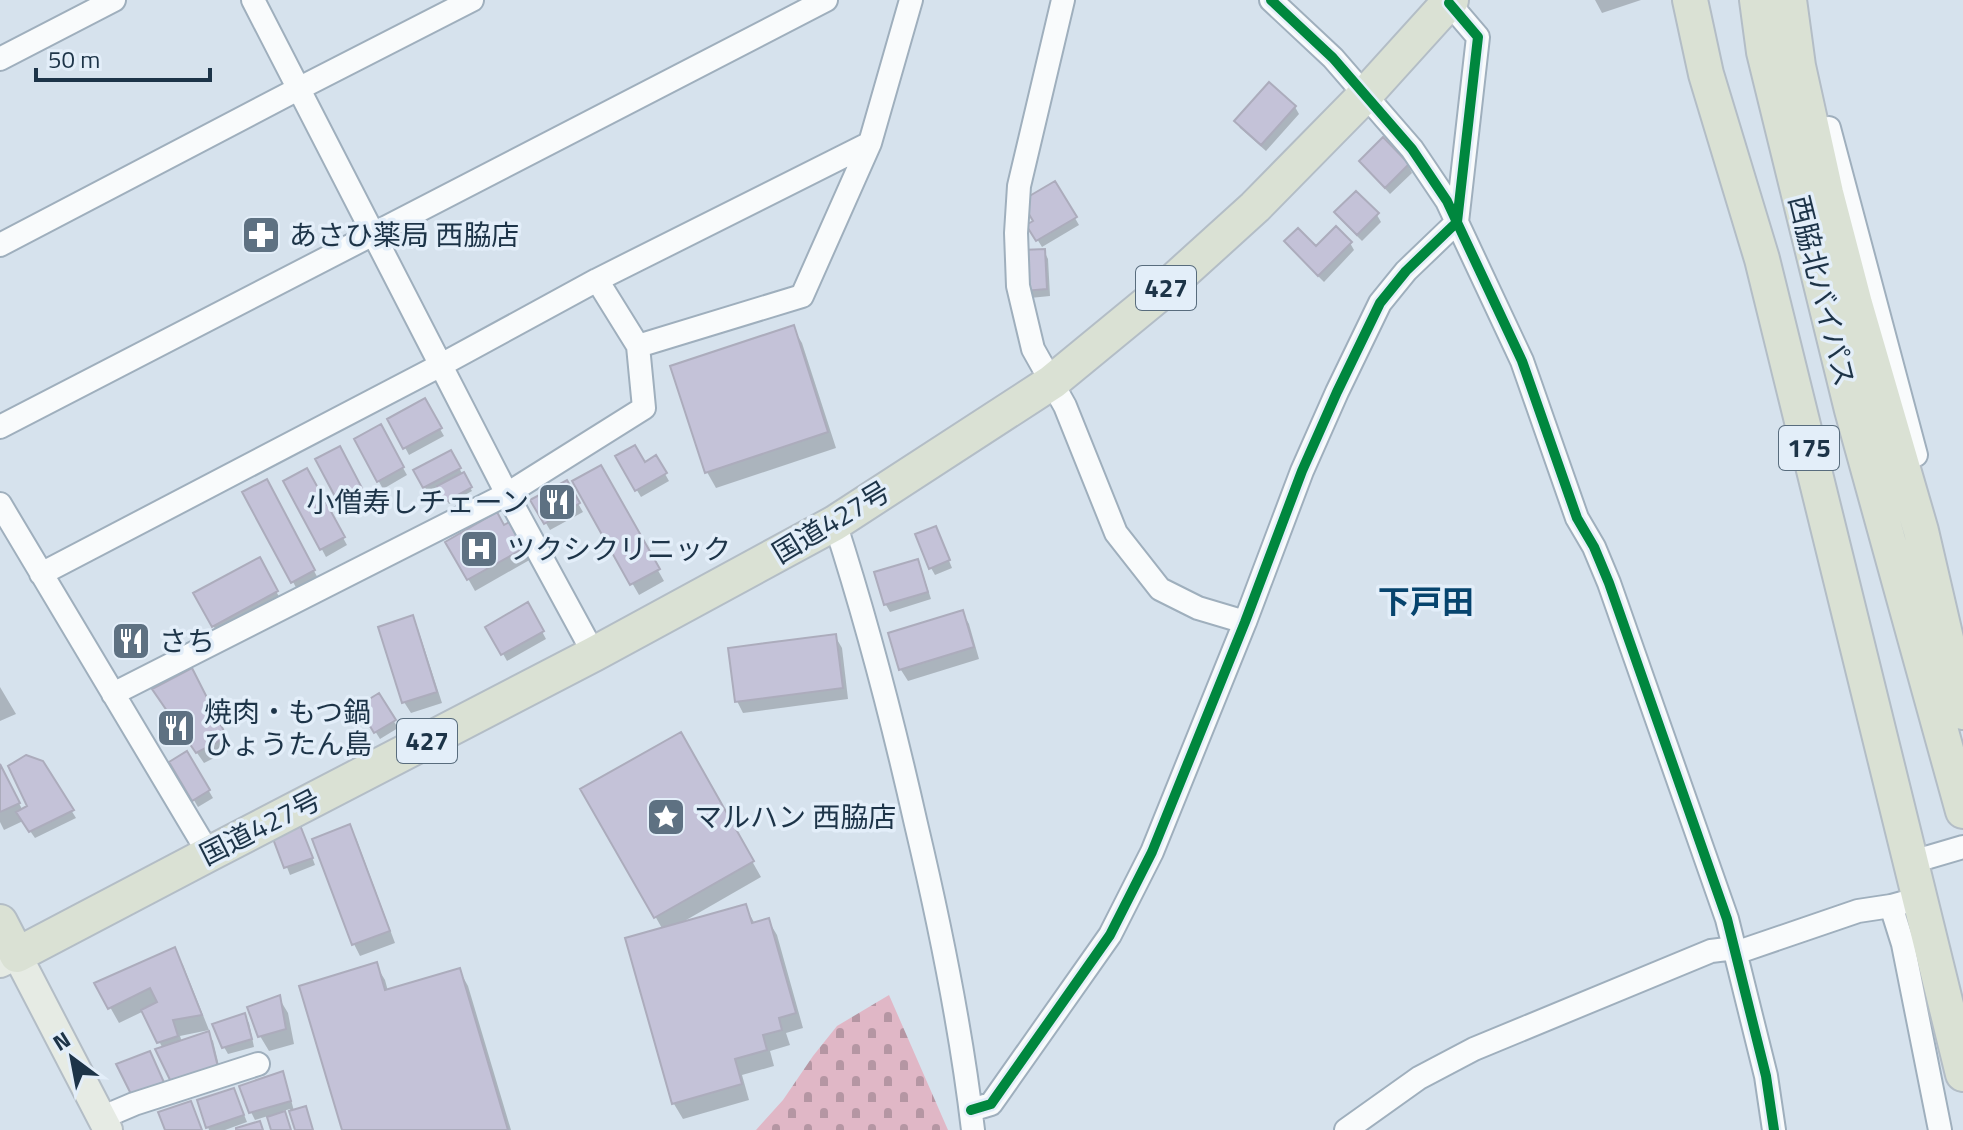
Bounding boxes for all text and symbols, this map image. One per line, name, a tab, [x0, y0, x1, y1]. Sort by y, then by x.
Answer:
scale bar	[36, 32, 210, 82]
text: 50 m	[48, 41, 100, 77]
street label: 西脇北バイパス	[1778, 191, 1867, 391]
place label: あさひ薬局 西脇店	[289, 213, 519, 256]
pharmacy icon: あさひ薬局 西脇店	[240, 214, 282, 256]
road number: 427	[1136, 266, 1196, 310]
road number: 175	[1779, 426, 1839, 470]
street label: 国道427号	[764, 469, 898, 574]
place label: 小僧寿しチェーン	[306, 480, 529, 523]
restaurant icon: 小僧寿しチェーン	[536, 481, 578, 523]
place label: ツクシクリニック	[507, 527, 731, 570]
hospital icon: ツクシクリニック	[458, 528, 500, 570]
district label: 下戸田	[1378, 577, 1474, 625]
place label: さち	[159, 619, 215, 662]
restaurant icon: さち	[110, 620, 152, 662]
place label: 焼肉・もつ鍋 ひょうたん島	[204, 690, 372, 765]
restaurant icon: 焼肉・もつ鍋 ひょうたん島	[155, 707, 197, 749]
road number: 427	[397, 719, 457, 763]
street label: 国道427号	[192, 778, 328, 875]
place label: マルハン 西脇店	[694, 795, 896, 838]
place icon: マルハン 西脇店	[645, 796, 687, 838]
north arrow	[32, 1018, 112, 1098]
text: N	[46, 1023, 77, 1059]

